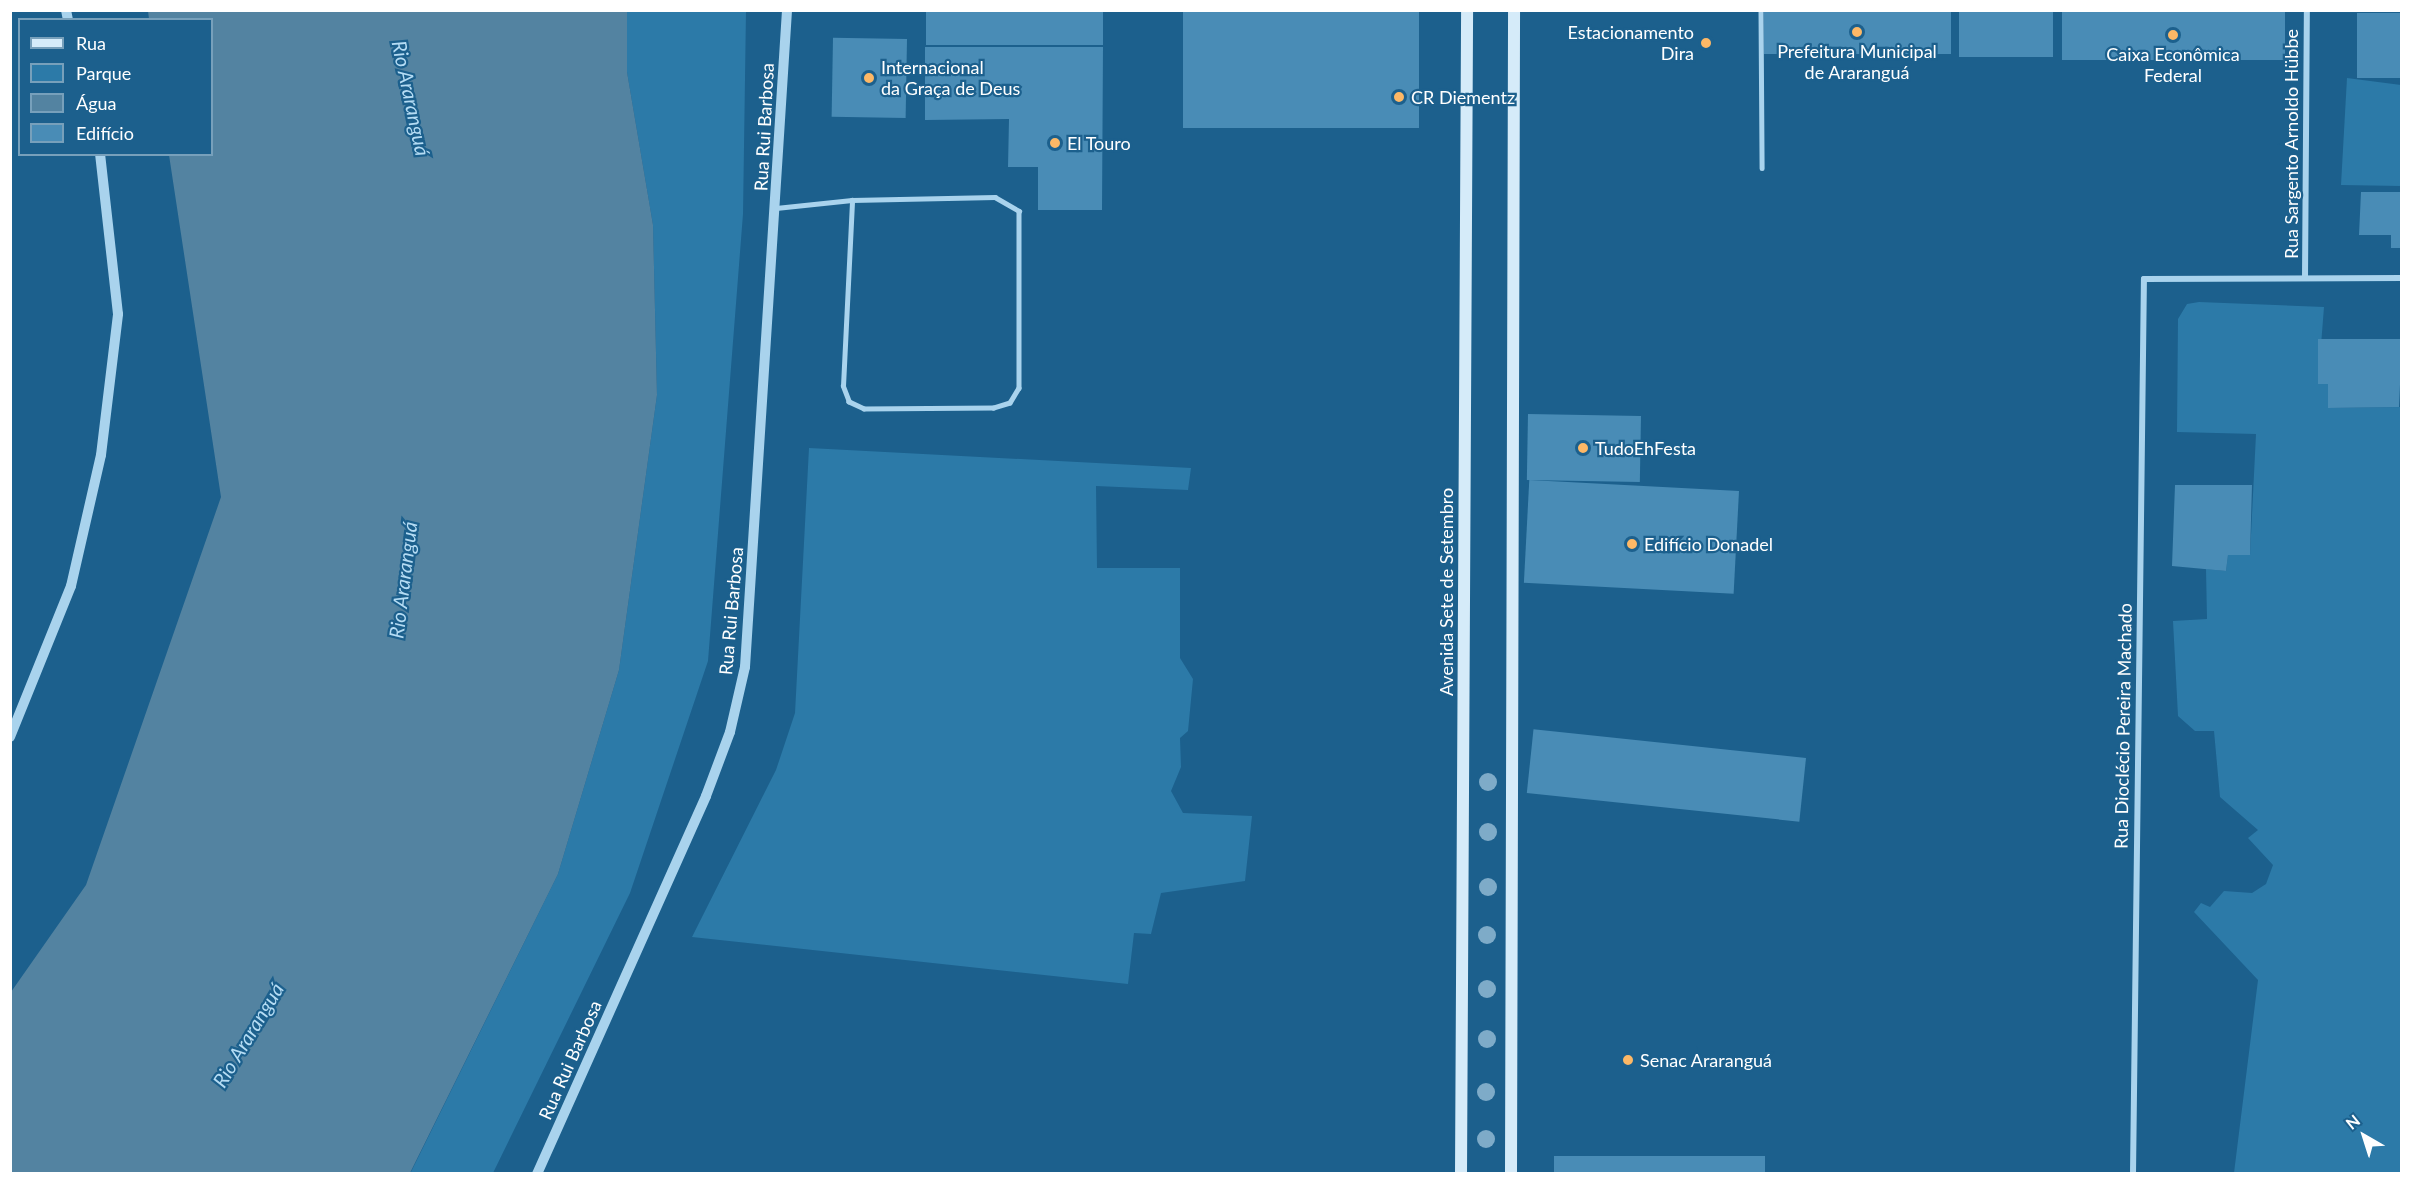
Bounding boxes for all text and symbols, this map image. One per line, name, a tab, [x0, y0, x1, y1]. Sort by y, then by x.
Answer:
legend	[18, 18, 213, 156]
place label: Estacionamento Dira	[1568, 22, 1694, 64]
marker: Prefeitura Municipal de Araranguá	[1850, 25, 1864, 39]
marker: Caixa Econômica Federal	[2166, 28, 2180, 42]
street label: Rua Sargento Arnoldo Hübbe	[2280, 29, 2302, 259]
text: Rua	[76, 32, 106, 54]
marker: Estacionamento Dira	[1699, 36, 1713, 50]
water label: Rio Araranguá	[387, 38, 435, 158]
place label: Prefeitura Municipal de Araranguá	[1777, 41, 1937, 84]
place label: Caixa Econômica Federal	[2106, 44, 2240, 86]
place label: Internacional da Graça de Deus	[881, 57, 1020, 100]
text: Parque	[76, 62, 131, 84]
street label: Rua Rui Barbosa	[750, 62, 778, 192]
marker: Internacional da Graça de Deus	[862, 71, 876, 85]
place label: CR Diementz	[1411, 86, 1515, 108]
marker: CR Diementz	[1392, 90, 1406, 104]
text: Água	[76, 92, 117, 114]
text: Edifício	[76, 122, 134, 144]
place label: El Touro	[1067, 132, 1131, 154]
marker: El Touro	[1048, 136, 1062, 150]
place label: TudoEhFesta	[1595, 437, 1696, 459]
marker: TudoEhFesta	[1576, 441, 1590, 455]
street label: Avenida Sete de Setembro	[1435, 488, 1457, 696]
water label: Rio Araranguá	[384, 520, 422, 640]
place label: Edifício Donadel	[1644, 533, 1773, 555]
marker: Edifício Donadel	[1625, 537, 1639, 551]
street label: Rua Rui Barbosa	[715, 546, 747, 676]
street label: Rua Dioclécio Pereira Machado	[2110, 603, 2136, 849]
water label: Rio Araranguá	[207, 978, 289, 1092]
street label: Rua Rui Barbosa	[534, 997, 606, 1123]
place label: Senac Araranguá	[1640, 1049, 1773, 1071]
marker: Senac Araranguá	[1621, 1053, 1635, 1067]
north arrow	[2334, 1106, 2394, 1166]
text: N	[2342, 1110, 2363, 1133]

